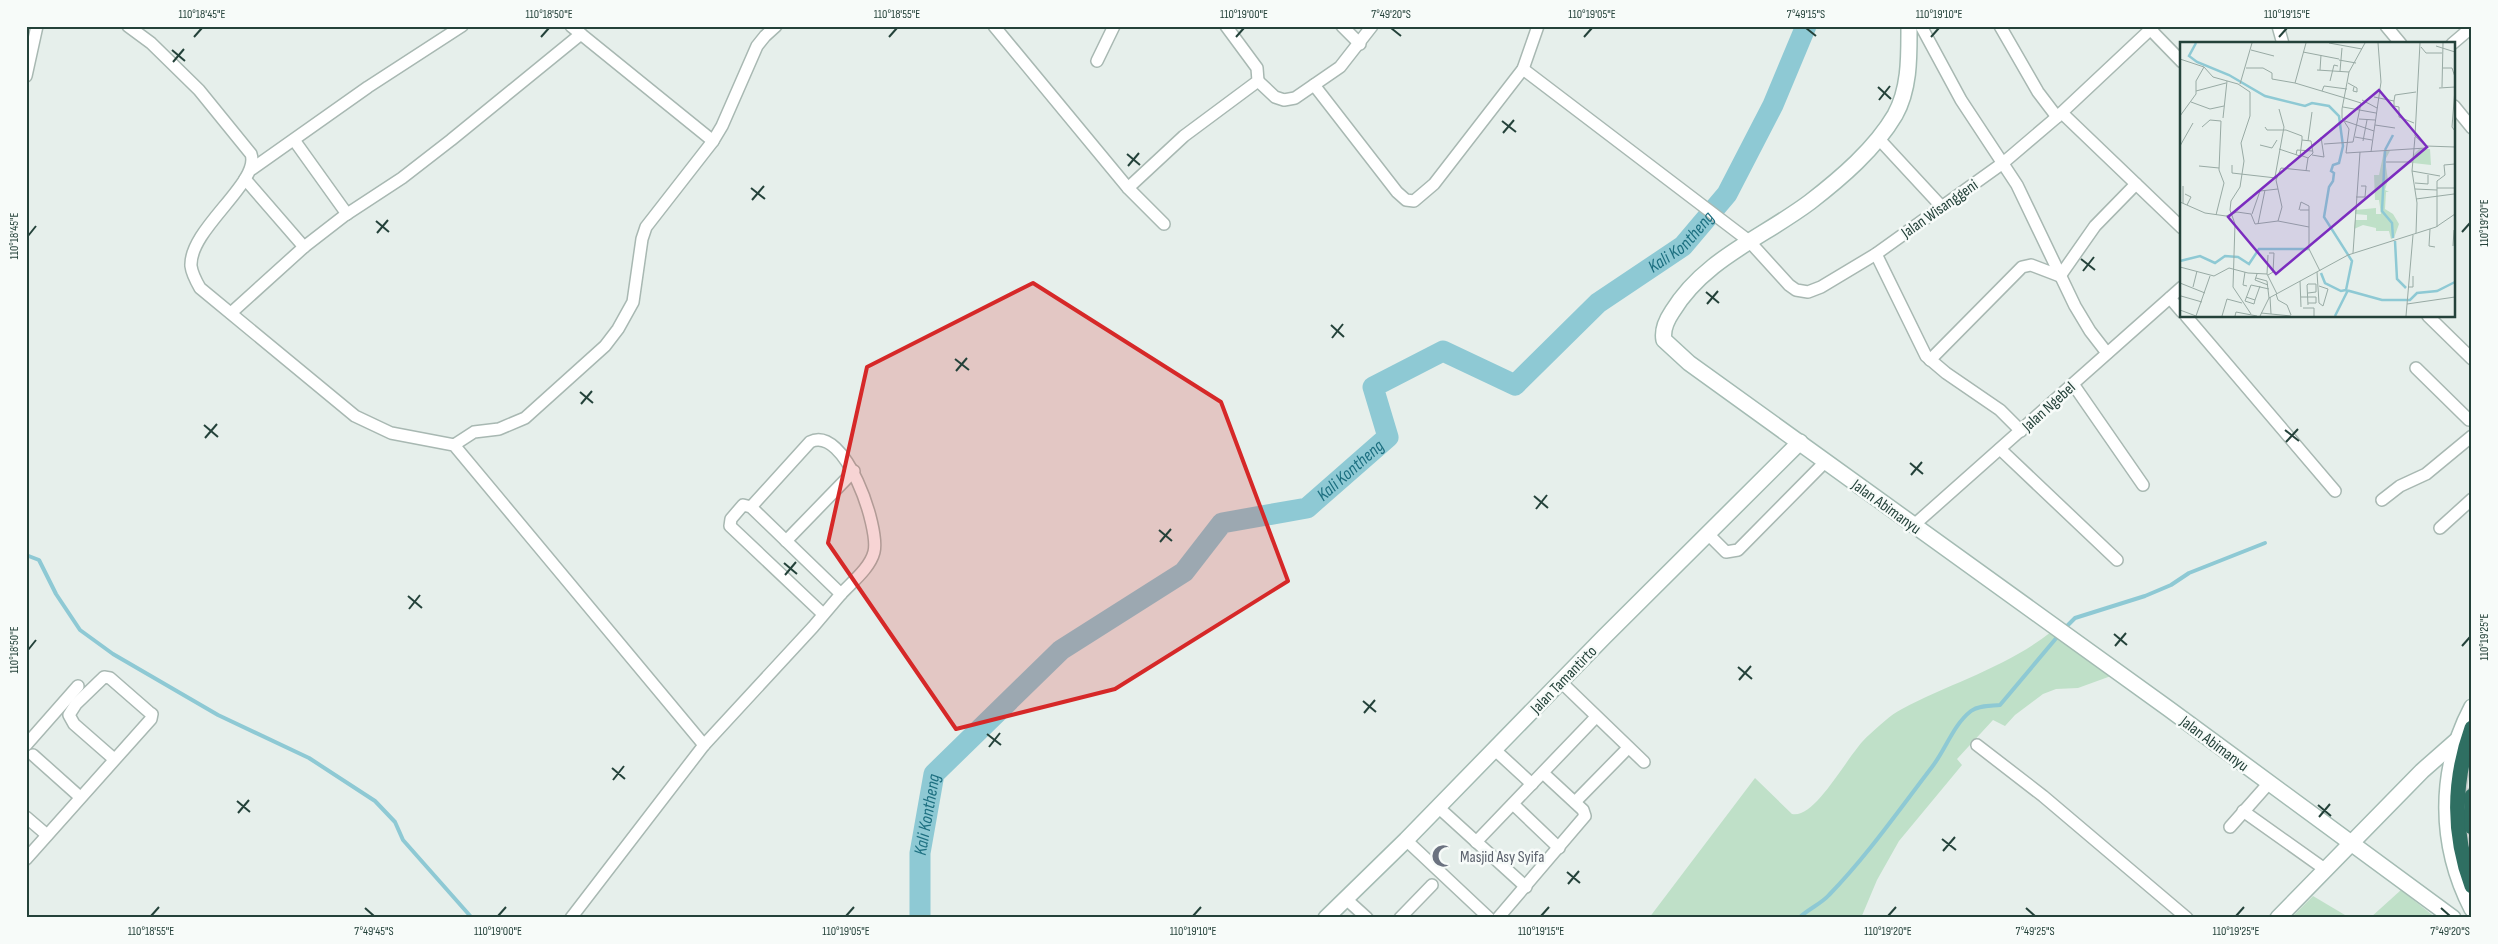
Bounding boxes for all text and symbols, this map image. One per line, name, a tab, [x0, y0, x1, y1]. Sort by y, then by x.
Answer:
text: 110°18'45"E	[179, 7, 225, 22]
text: 110°18'50"E	[525, 7, 573, 22]
text: 110°18'55"E	[874, 7, 920, 22]
text: 110°19'00"E	[1220, 7, 1268, 22]
text: 7°49'20"S	[1371, 7, 1411, 22]
text: 110°19'05"E	[1568, 7, 1616, 22]
text: 7°49'15"S	[1787, 7, 1825, 22]
text: 110°19'10"E	[1916, 7, 1962, 22]
text: 110°19'15"E	[2264, 7, 2310, 22]
inset map	[2180, 42, 2456, 318]
street label: Jalan Wisanggeni	[1897, 176, 1982, 243]
text: 110°19'20"E	[2477, 199, 2492, 247]
water label: Kali Kontheng	[1644, 207, 1719, 277]
text: 110°18'45"E	[7, 213, 22, 259]
street label: Jalan Ngebel	[2018, 378, 2080, 437]
water label: Kali Kontheng	[1313, 435, 1389, 506]
street label: Jalan Abimanyu	[1847, 475, 1924, 539]
text: 110°19'25"E	[2477, 613, 2492, 660]
text: 110°18'50"E	[7, 626, 22, 674]
street label: Jalan Tamantirto	[1526, 642, 1601, 719]
street label: Jalan Abimanyu	[2175, 712, 2252, 776]
water label: Kali Kontheng	[910, 772, 945, 857]
mosque icon: Masjid Asy Syifa	[1430, 843, 1456, 869]
place label: Masjid Asy Syifa	[1460, 848, 1544, 867]
text: 110°18'55"E	[128, 924, 174, 939]
text: 7°49'45"S	[354, 924, 394, 939]
text: 110°19'00"E	[474, 924, 522, 939]
text: 110°19'05"E	[822, 924, 870, 939]
text: 110°19'10"E	[1170, 924, 1216, 939]
text: 110°19'15"E	[1518, 924, 1564, 939]
text: 110°19'20"E	[1864, 924, 1912, 939]
text: 7°49'25"S	[2015, 924, 2055, 939]
text: 110°19'25"E	[2213, 924, 2260, 939]
text: 7°49'20"S	[2430, 924, 2470, 939]

